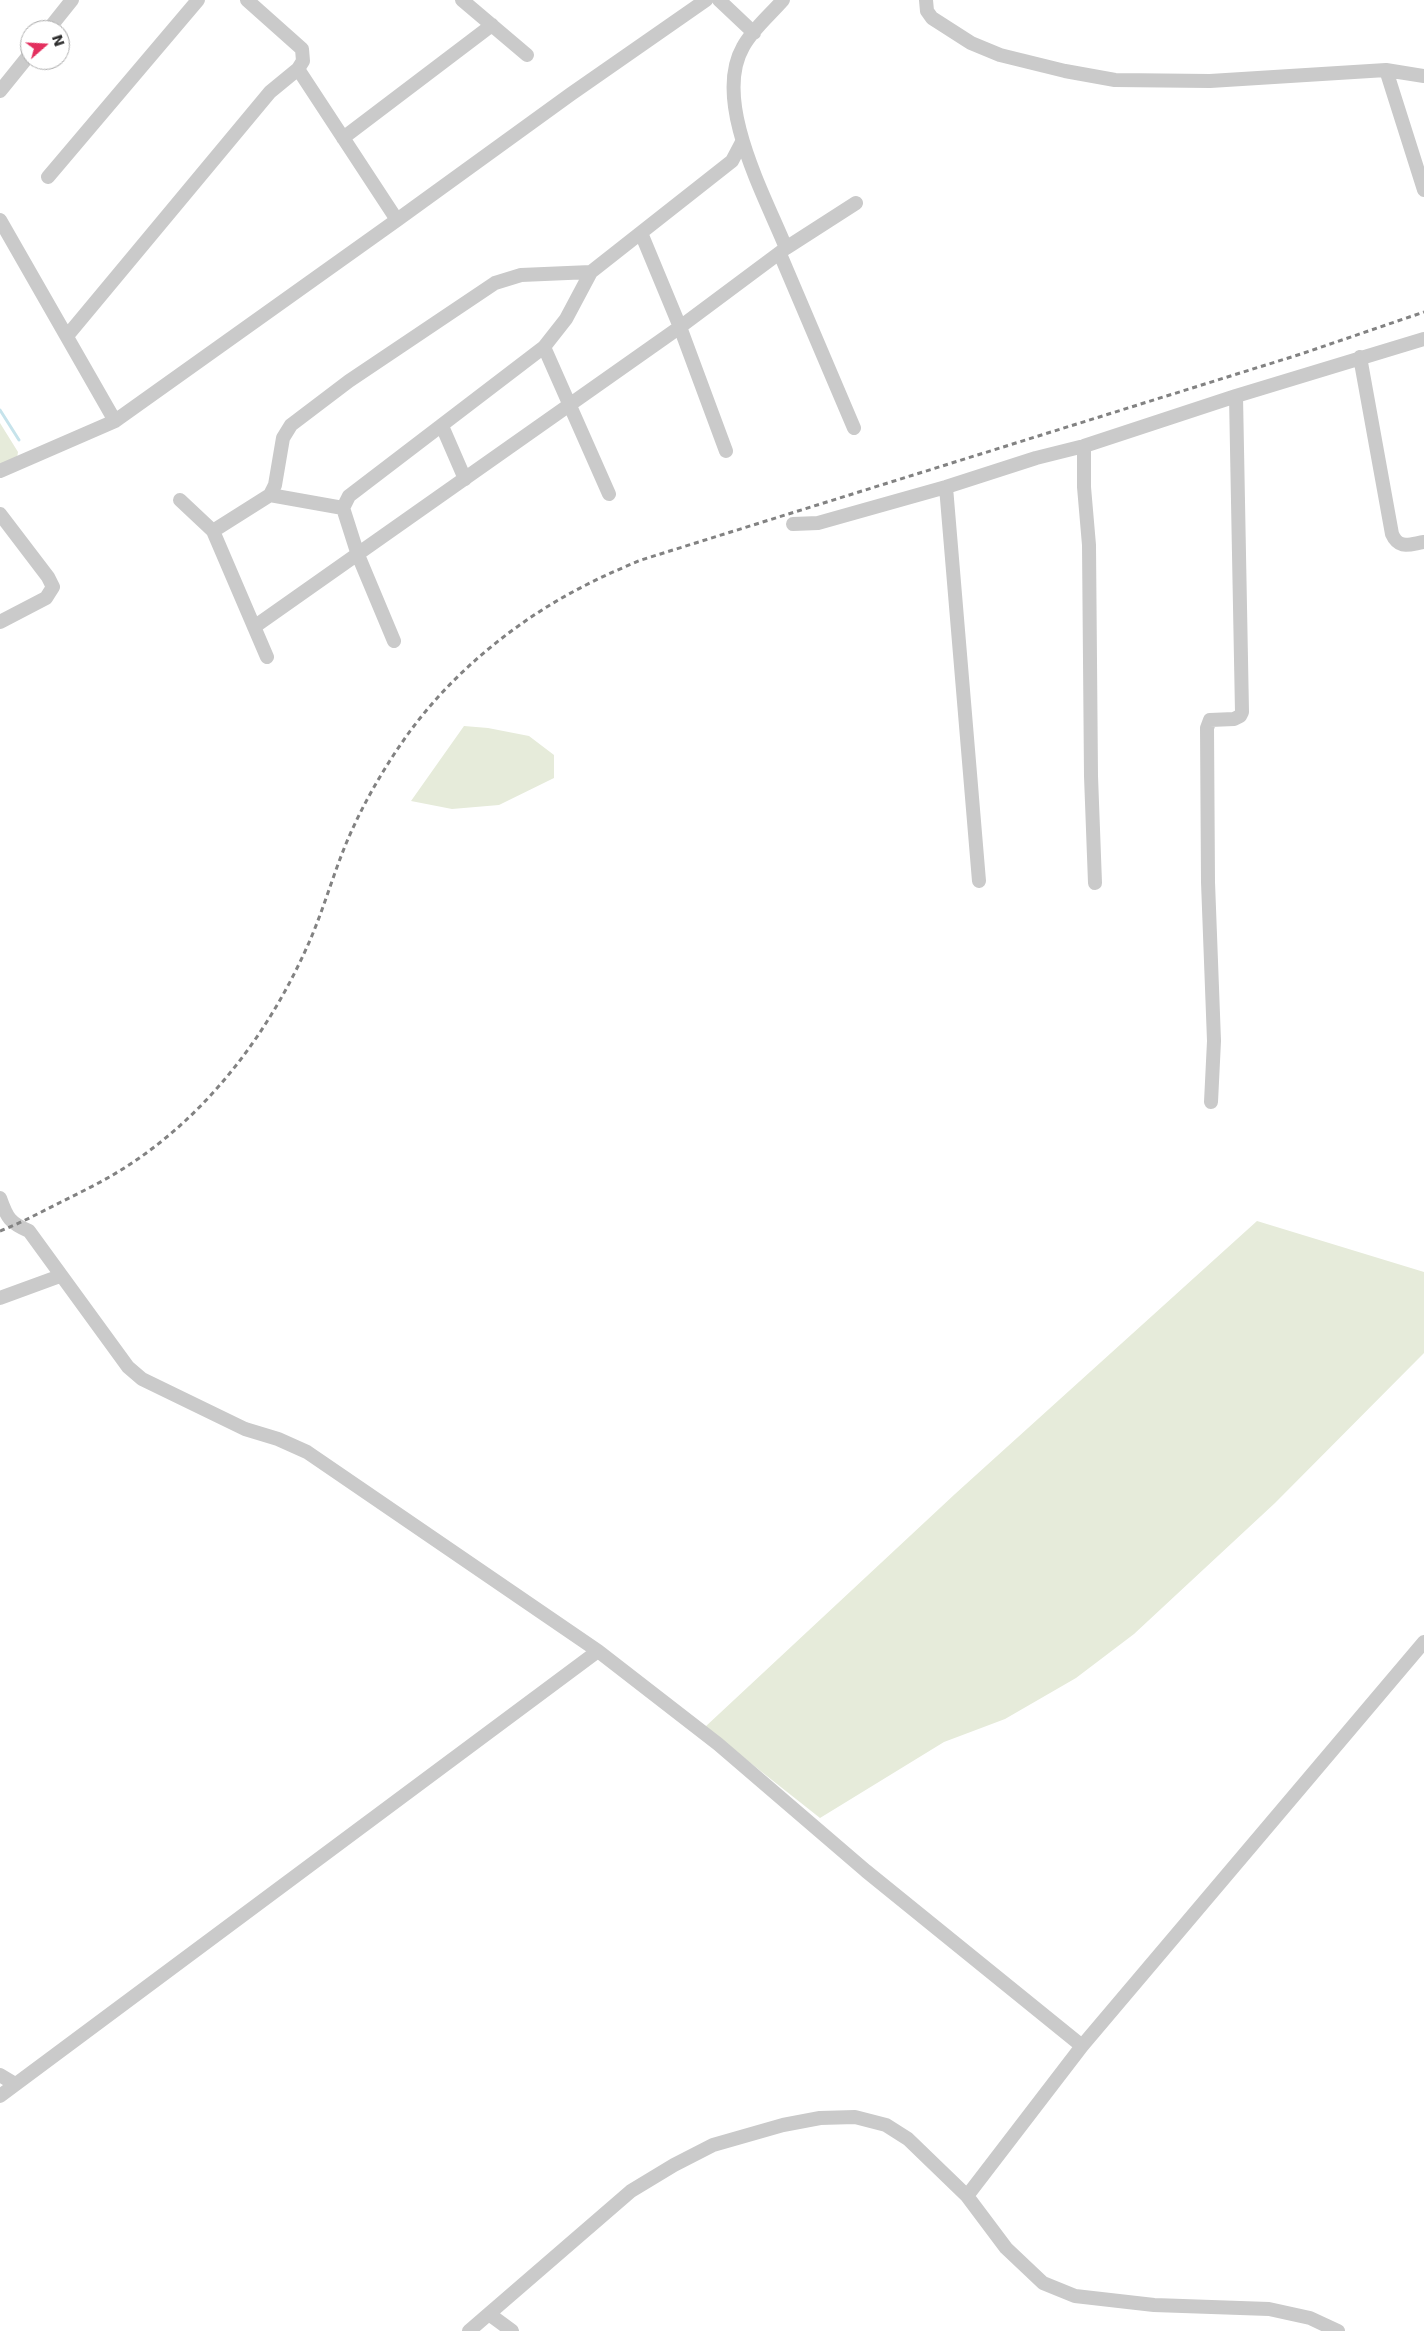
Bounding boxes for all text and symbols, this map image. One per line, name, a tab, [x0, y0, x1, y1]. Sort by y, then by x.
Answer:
north arrow	[20, 20, 70, 70]
text: N	[49, 32, 68, 49]

